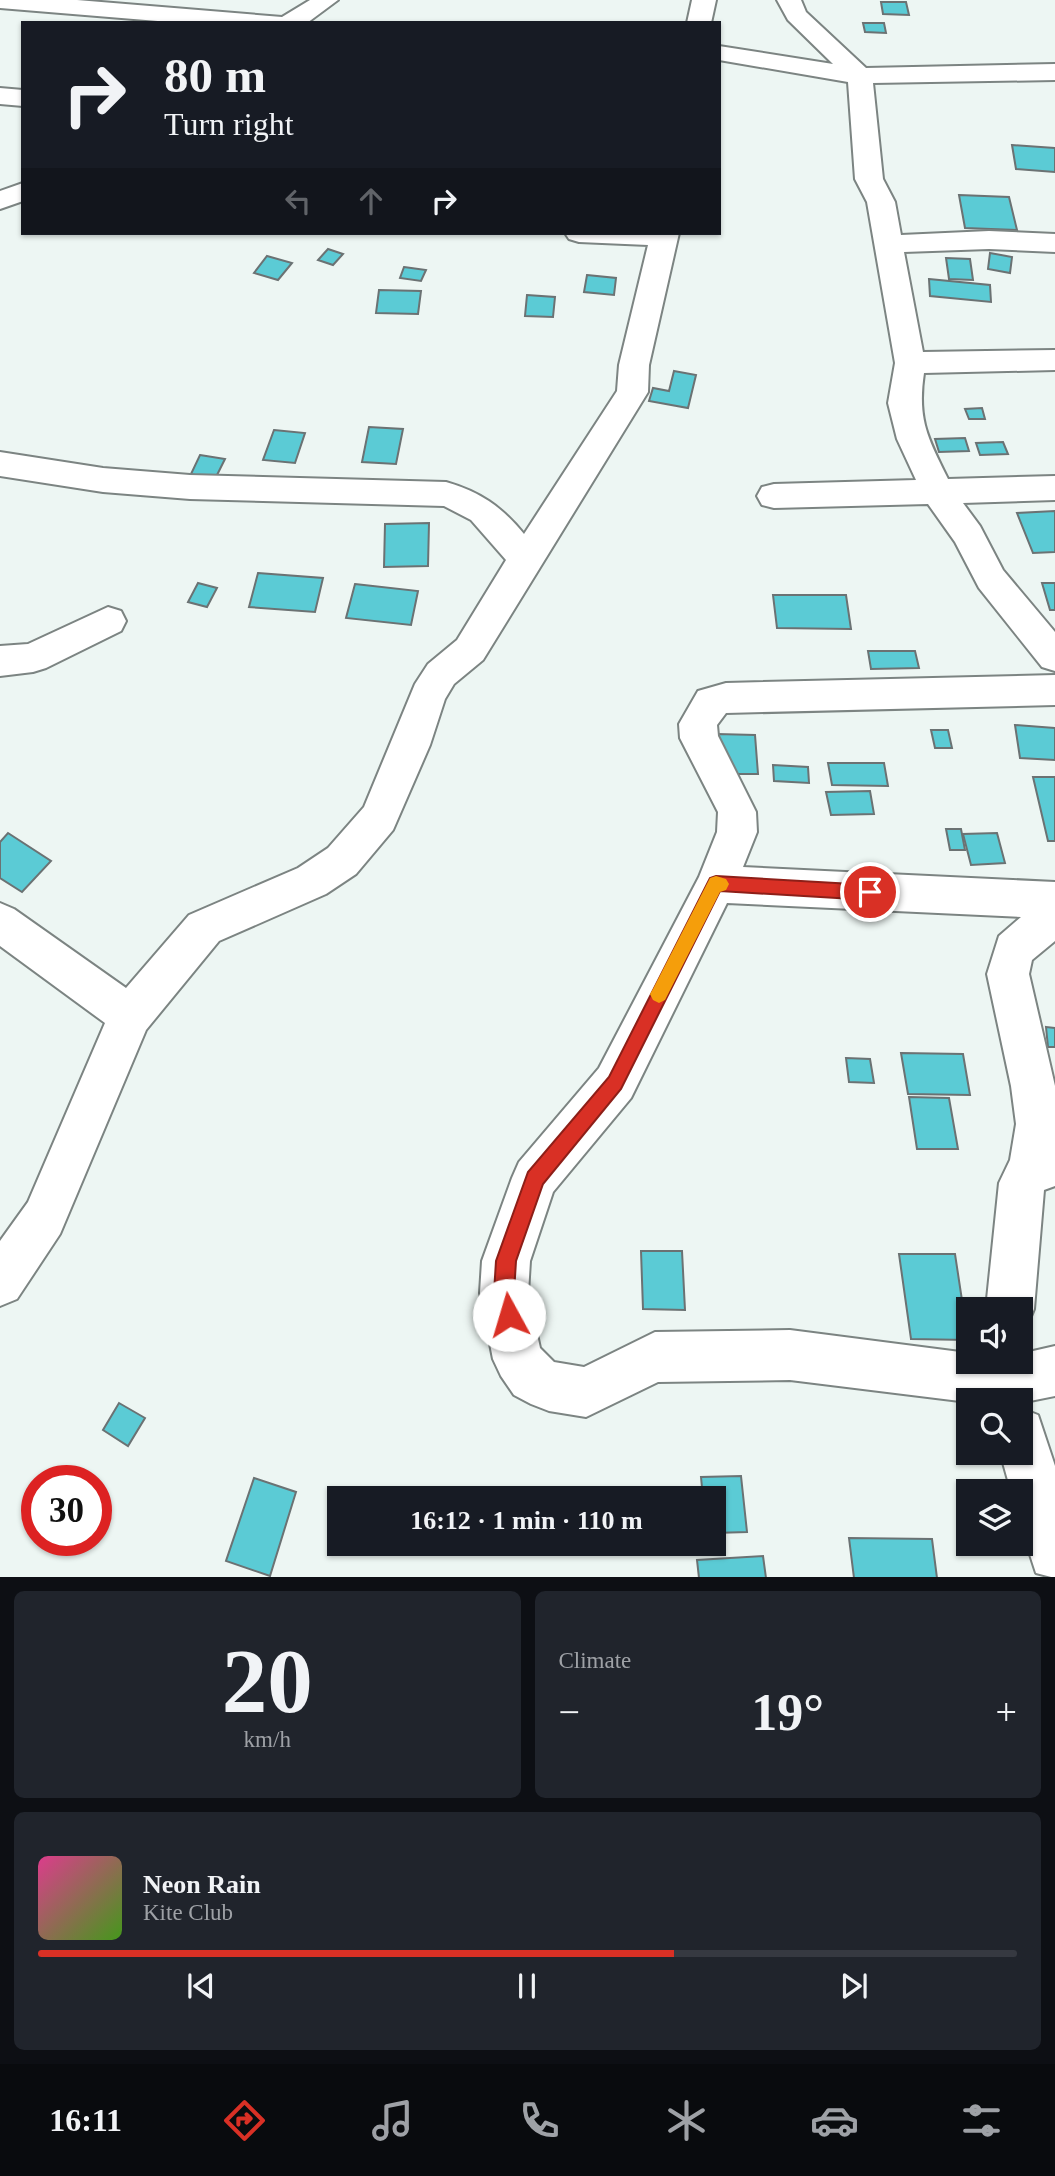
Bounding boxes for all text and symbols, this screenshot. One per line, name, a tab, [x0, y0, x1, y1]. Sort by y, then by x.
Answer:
text: 80 m	[164, 48, 266, 103]
icon: right	[49, 49, 140, 140]
text: Turn right	[164, 106, 294, 142]
icon: left	[279, 182, 317, 220]
icon: ahead	[352, 182, 390, 220]
icon: right	[425, 182, 463, 220]
pin	[840, 862, 900, 922]
icon: arrive	[851, 873, 889, 911]
position arrow	[472, 1278, 546, 1352]
map controls	[956, 1297, 1033, 1556]
button: sound	[956, 1297, 1033, 1374]
button: search	[956, 1388, 1033, 1465]
speed limit sign: 30	[21, 1465, 112, 1556]
button: layers	[956, 1479, 1033, 1556]
text: 16:12 · 1 min · 110 m	[410, 1506, 643, 1535]
text: 20	[222, 1631, 313, 1732]
text: Climate	[559, 1648, 631, 1673]
text: 19°	[751, 1684, 824, 1741]
text: −	[559, 1691, 580, 1733]
text: +	[996, 1691, 1017, 1733]
text: km/h	[244, 1727, 291, 1752]
text: Neon Rain	[143, 1870, 261, 1899]
text: Kite Club	[143, 1900, 233, 1925]
icon: previous	[182, 1967, 220, 2005]
icon: pause	[508, 1967, 546, 2005]
icon: next	[835, 1967, 873, 2005]
icon: directions	[220, 2096, 269, 2145]
icon: music	[368, 2096, 417, 2145]
icon: phone	[515, 2096, 564, 2145]
icon: climate	[662, 2096, 711, 2145]
icon: car	[810, 2096, 859, 2145]
icon: filters	[957, 2096, 1006, 2145]
text: 16:11	[49, 2102, 122, 2138]

